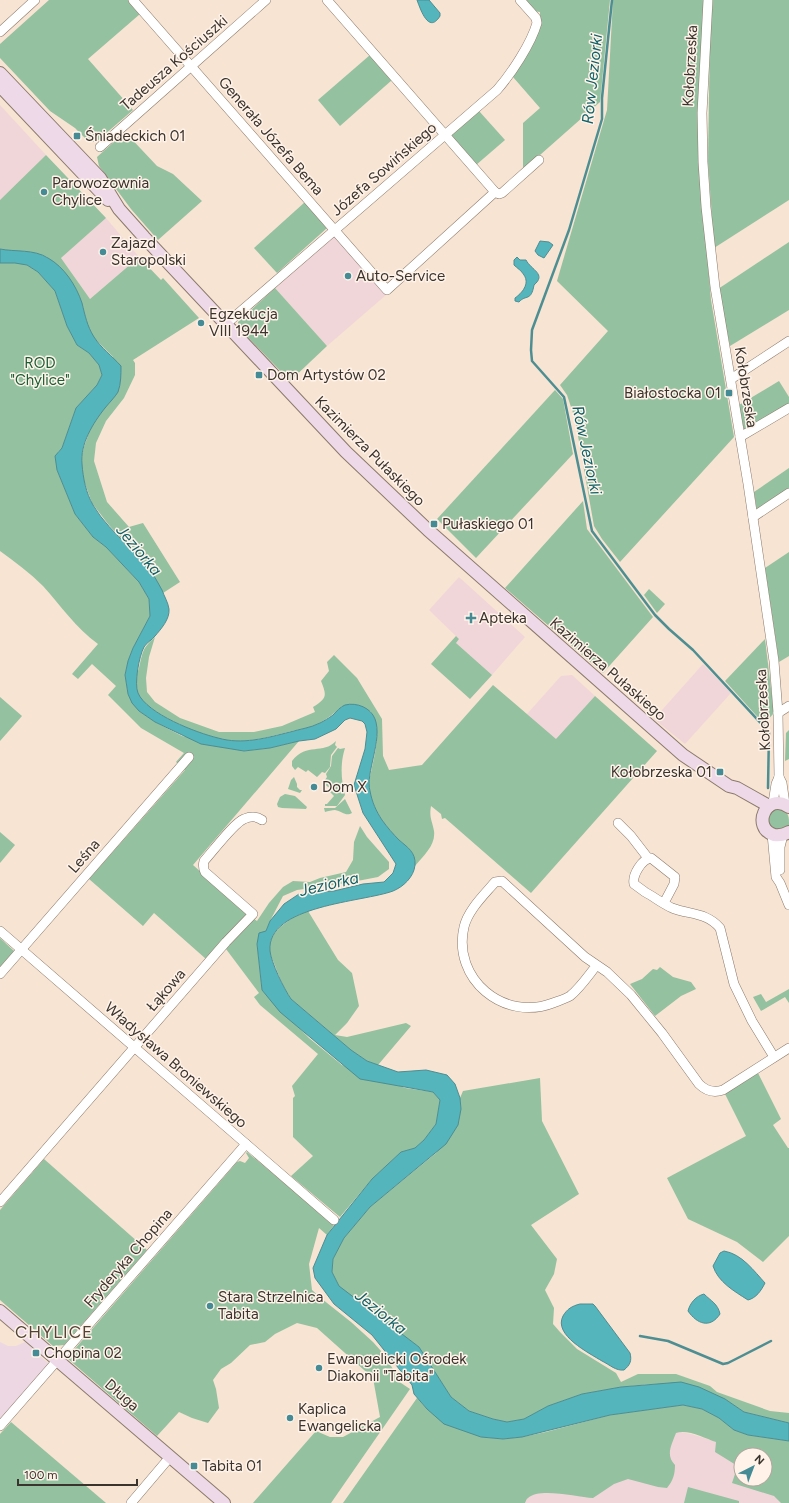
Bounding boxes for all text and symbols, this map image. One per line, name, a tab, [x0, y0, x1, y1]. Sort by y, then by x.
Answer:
street label: Tadeusza Kościuszki	[117, 12, 231, 114]
street label: Kołobrzeska	[679, 25, 701, 107]
water label: Rów Jeziorki	[578, 33, 606, 125]
street label: Generała Józefa Bema	[215, 73, 327, 199]
street label: Józefa Sowińskiego	[328, 118, 441, 220]
place label: Śniadeckich 01	[85, 127, 186, 145]
marker: Śniadeckich 01	[72, 131, 82, 141]
place label: Parowozownia Chylice	[52, 174, 149, 209]
marker: Parowozownia Chylice	[39, 187, 49, 197]
place label: Zajazd Staropolski	[111, 234, 186, 269]
marker: Zajazd Staropolski	[98, 247, 108, 257]
place label: Auto-Service	[356, 267, 445, 285]
marker: Auto-Service	[343, 271, 353, 281]
place label: Egzekucja VIII 1944	[209, 305, 278, 340]
marker: Egzekucja VIII 1944	[196, 318, 206, 328]
street label: Kołobrzeska	[731, 345, 761, 429]
park label: ROD "Chylice"	[10, 354, 70, 389]
place label: Dom Artystów 02	[267, 366, 386, 384]
marker: Dom Artystów 02	[254, 370, 264, 380]
place label: Białostocka 01	[624, 384, 721, 402]
marker: Białostocka 01	[724, 388, 734, 398]
street label: Kazimierza Pułaskiego	[311, 392, 429, 510]
water label: Rów Jeziorki	[568, 404, 606, 496]
place label: Pułaskiego 01	[442, 515, 534, 533]
marker: Pułaskiego 01	[429, 519, 439, 529]
water label: Jeziorka	[112, 520, 166, 579]
place label: Apteka	[479, 609, 527, 627]
marker: Apteka	[466, 613, 476, 623]
street label: Kazimierza Pułaskiego	[546, 614, 670, 725]
street label: Kołobrzeska	[752, 669, 774, 751]
place label: Kołobrzeska 01	[611, 763, 712, 781]
marker: Kołobrzeska 01	[715, 767, 725, 777]
place label: Dom X	[322, 778, 367, 796]
marker: Dom X	[309, 782, 319, 792]
street label: Leśna	[64, 835, 104, 877]
water label: Jeziorka	[297, 868, 361, 900]
street label: Łąkowa	[143, 965, 189, 1015]
street label: Władysława Broniewskiego	[101, 998, 251, 1132]
street label: Fryderyka Chopina	[80, 1205, 176, 1311]
water label: Jeziorka	[351, 1285, 410, 1338]
place label: Stara Strzelnica Tabita	[218, 1288, 323, 1323]
marker: Stara Strzelnica Tabita	[205, 1301, 215, 1311]
district label: CHYLICE	[15, 1322, 93, 1342]
place label: Chopina 02	[44, 1344, 122, 1362]
marker: Chopina 02	[31, 1348, 41, 1358]
place label: Ewangelicki Ośrodek Diakonii "Tabita"	[327, 1350, 467, 1385]
marker: Ewangelicki Ośrodek Diakonii "Tabita"	[314, 1363, 324, 1373]
street label: Długa	[101, 1375, 143, 1415]
place label: Kaplica Ewangelicka	[298, 1400, 381, 1435]
marker: Kaplica Ewangelicka	[285, 1413, 295, 1423]
north arrow	[733, 1447, 773, 1487]
text: N	[752, 1452, 767, 1468]
place label: Tabita 01	[202, 1457, 262, 1475]
scale bar	[18, 1461, 137, 1487]
marker: Tabita 01	[189, 1461, 199, 1471]
text: 100 m	[24, 1468, 58, 1482]

